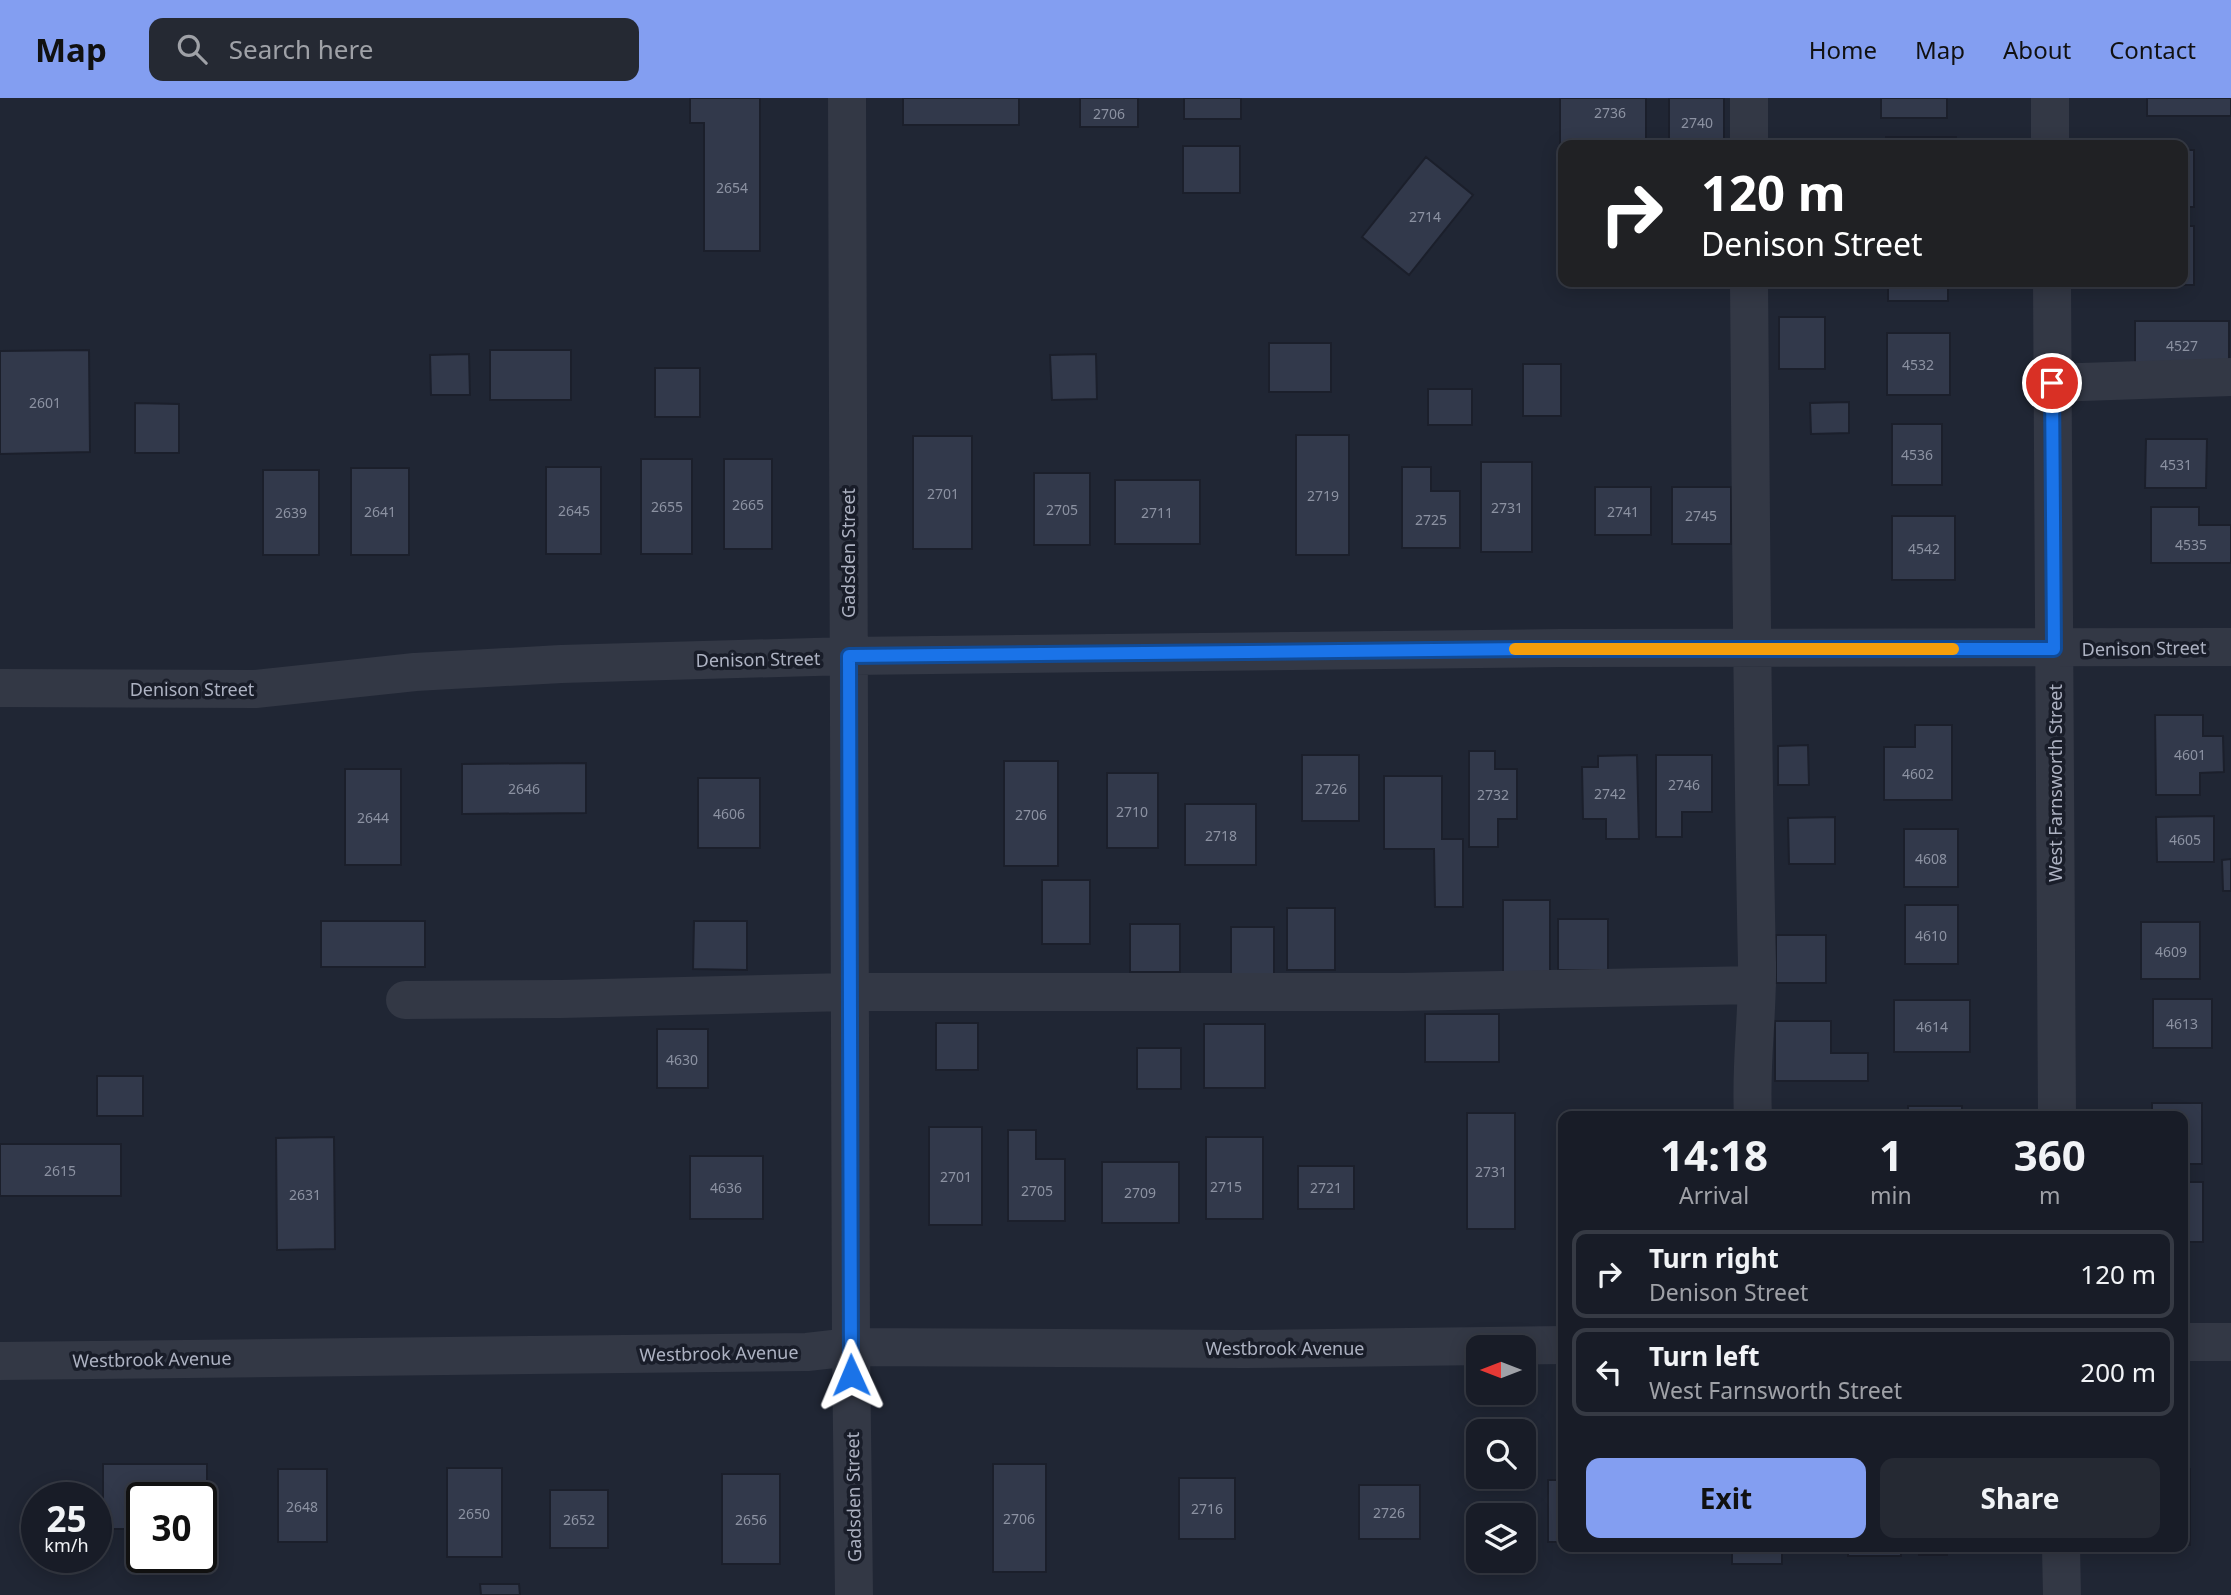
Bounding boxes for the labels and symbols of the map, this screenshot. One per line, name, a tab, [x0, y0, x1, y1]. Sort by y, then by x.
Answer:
house number: 2736	[1594, 103, 1626, 122]
house number: 2706	[1093, 104, 1125, 123]
house number: 2740	[1681, 113, 1713, 132]
house number: 2654	[716, 178, 748, 197]
house number: 2714	[1409, 207, 1441, 226]
house number: 4527	[2166, 336, 2198, 355]
pin	[2022, 353, 2082, 413]
house number: 4532	[1902, 355, 1934, 374]
house number: 2601	[29, 393, 61, 412]
house number: 4536	[1901, 445, 1933, 464]
house number: 4531	[2160, 455, 2192, 474]
house number: 2701	[927, 484, 959, 503]
house number: 2719	[1307, 486, 1339, 505]
street label: Gadsden Street	[836, 487, 860, 618]
house number: 2665	[732, 495, 764, 514]
house number: 2655	[651, 497, 683, 516]
house number: 2731	[1491, 498, 1523, 517]
house number: 2705	[1046, 500, 1078, 519]
house number: 2645	[558, 501, 590, 520]
house number: 2641	[364, 502, 396, 521]
house number: 2741	[1607, 502, 1639, 521]
house number: 2639	[275, 503, 307, 522]
house number: 2711	[1141, 503, 1173, 522]
house number: 2745	[1685, 506, 1717, 525]
house number: 2725	[1415, 510, 1447, 529]
house number: 4535	[2175, 535, 2207, 554]
house number: 4542	[1908, 539, 1940, 558]
street label: Denison Street	[2081, 635, 2207, 661]
street label: Denison Street	[695, 646, 821, 672]
street label: Denison Street	[130, 677, 255, 701]
street label: West Farnsworth Street	[2043, 684, 2067, 882]
house number: 4601	[2174, 745, 2206, 764]
house number: 4602	[1902, 764, 1934, 783]
house number: 2746	[1668, 775, 1700, 794]
house number: 2646	[508, 779, 540, 798]
house number: 2726	[1315, 779, 1347, 798]
house number: 2742	[1594, 784, 1626, 803]
house number: 2732	[1477, 785, 1509, 804]
house number: 2710	[1116, 802, 1148, 821]
house number: 4606	[713, 804, 745, 823]
house number: 2706	[1015, 805, 1047, 824]
house number: 2644	[357, 808, 389, 827]
house number: 2718	[1205, 826, 1237, 845]
house number: 4605	[2169, 830, 2201, 849]
house number: 4608	[1915, 849, 1947, 868]
house number: 4610	[1915, 926, 1947, 945]
house number: 4609	[2155, 942, 2187, 961]
house number: 4613	[2166, 1014, 2198, 1033]
house number: 4614	[1916, 1017, 1948, 1036]
house number: 4630	[666, 1050, 698, 1069]
house number: 2615	[44, 1161, 76, 1180]
house number: 2731	[1475, 1162, 1507, 1181]
house number: 2701	[940, 1167, 972, 1186]
house number: 2715	[1210, 1177, 1242, 1196]
house number: 4636	[710, 1178, 742, 1197]
house number: 2721	[1310, 1178, 1342, 1197]
house number: 2705	[1021, 1181, 1053, 1200]
house number: 2709	[1124, 1183, 1156, 1202]
house number: 2631	[289, 1185, 321, 1204]
north arrow	[1466, 1335, 1536, 1405]
street label: Westbrook Avenue	[1205, 1336, 1365, 1360]
position arrow	[814, 1338, 888, 1412]
street label: Westbrook Avenue	[639, 1340, 799, 1366]
street label: Westbrook Avenue	[72, 1346, 232, 1372]
street label: Gadsden Street	[840, 1431, 866, 1562]
speed limit sign: 30	[126, 1482, 217, 1573]
house number: 2648	[286, 1497, 318, 1516]
house number: 2716	[1191, 1499, 1223, 1518]
house number: 2726	[1373, 1503, 1405, 1522]
house number: 2650	[458, 1504, 490, 1523]
house number: 2706	[1003, 1509, 1035, 1528]
house number: 2652	[563, 1510, 595, 1529]
house number: 2656	[735, 1510, 767, 1529]

